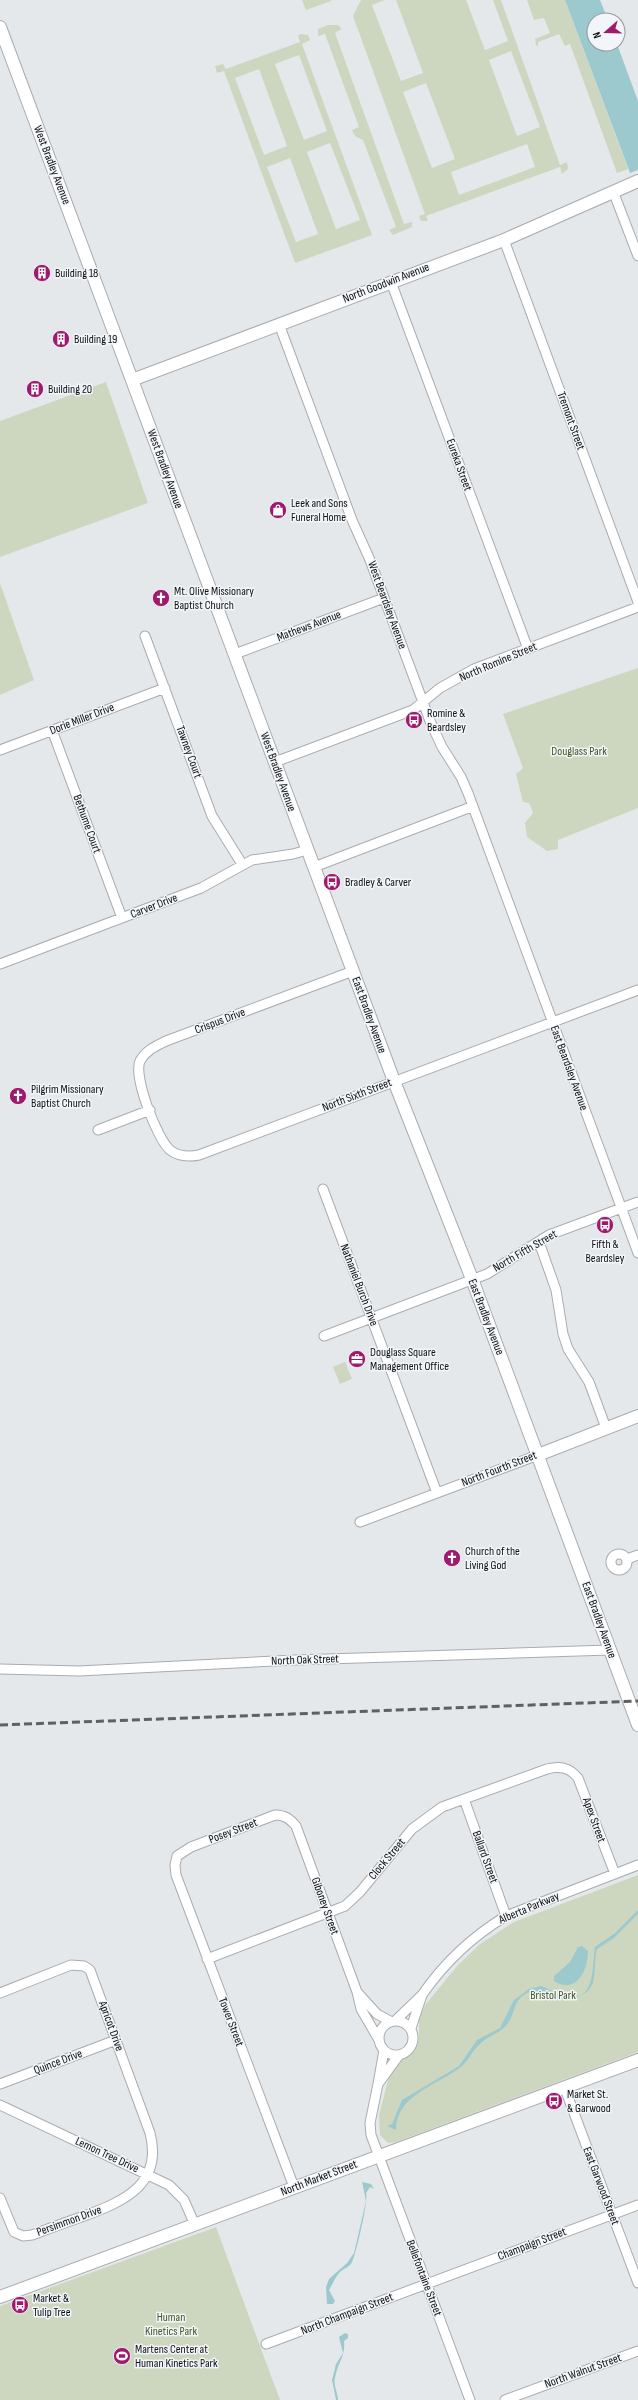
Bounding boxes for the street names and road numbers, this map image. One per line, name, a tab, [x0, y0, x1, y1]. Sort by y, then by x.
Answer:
street label: West Bradley Avenue	[30, 123, 74, 207]
street label: North Goodwin Avenue	[340, 260, 432, 306]
street label: Tremont Street	[554, 390, 589, 452]
street label: West Bradley Avenue	[144, 427, 186, 511]
street label: Eureka Street	[443, 437, 475, 493]
street label: West Beardsley Avenue	[364, 559, 410, 651]
street label: Mathews Avenue	[275, 607, 343, 645]
street label: North Romine Street	[457, 639, 539, 685]
street label: Dorie Miller Drive	[47, 700, 117, 738]
street label: Tawney Court	[173, 724, 206, 781]
street label: West Bradley Avenue	[257, 730, 299, 814]
street label: Bethume Court	[69, 793, 105, 856]
street label: Carver Drive	[128, 890, 180, 922]
street label: East Bradley Avenue	[348, 975, 390, 1055]
street label: Crispus Drive	[193, 1004, 248, 1037]
street label: East Beardsley Avenue	[547, 1023, 591, 1113]
street label: North Sixth Street	[320, 1075, 394, 1115]
street label: North Fifth Street	[490, 1226, 560, 1275]
street label: Nathaniel Burch Drive	[336, 1242, 382, 1328]
street label: East Bradley Avenue	[465, 1277, 507, 1357]
street label: North Fourth Street	[459, 1448, 539, 1490]
street label: East Bradley Avenue	[578, 1580, 620, 1660]
street label: North Oak Street	[271, 1651, 339, 1669]
street label: Apex Street	[579, 1795, 609, 1845]
street label: Posey Street	[207, 1815, 260, 1847]
street label: Ballard Street	[469, 1829, 501, 1886]
street label: Clock Street	[365, 1835, 409, 1883]
street label: Giboney Street	[308, 1875, 342, 1937]
street label: Alberta Parkway	[496, 1888, 562, 1928]
street label: Tower Street	[215, 1995, 247, 2049]
street label: Apricot Drive	[95, 1998, 127, 2053]
street label: Quince Drive	[32, 2046, 85, 2078]
street label: Lemon Tree Drive	[73, 2134, 141, 2176]
street label: East Garwood Street	[579, 2145, 623, 2227]
street label: North Market Street	[279, 2156, 360, 2199]
street label: Persimmon Drive	[34, 2202, 104, 2240]
street label: Champaign Street	[496, 2224, 569, 2264]
street label: Bellefontaine Street	[403, 2238, 446, 2319]
street label: North Champaign Street	[299, 2289, 396, 2338]
street label: North Walnut Street	[542, 2350, 624, 2392]

